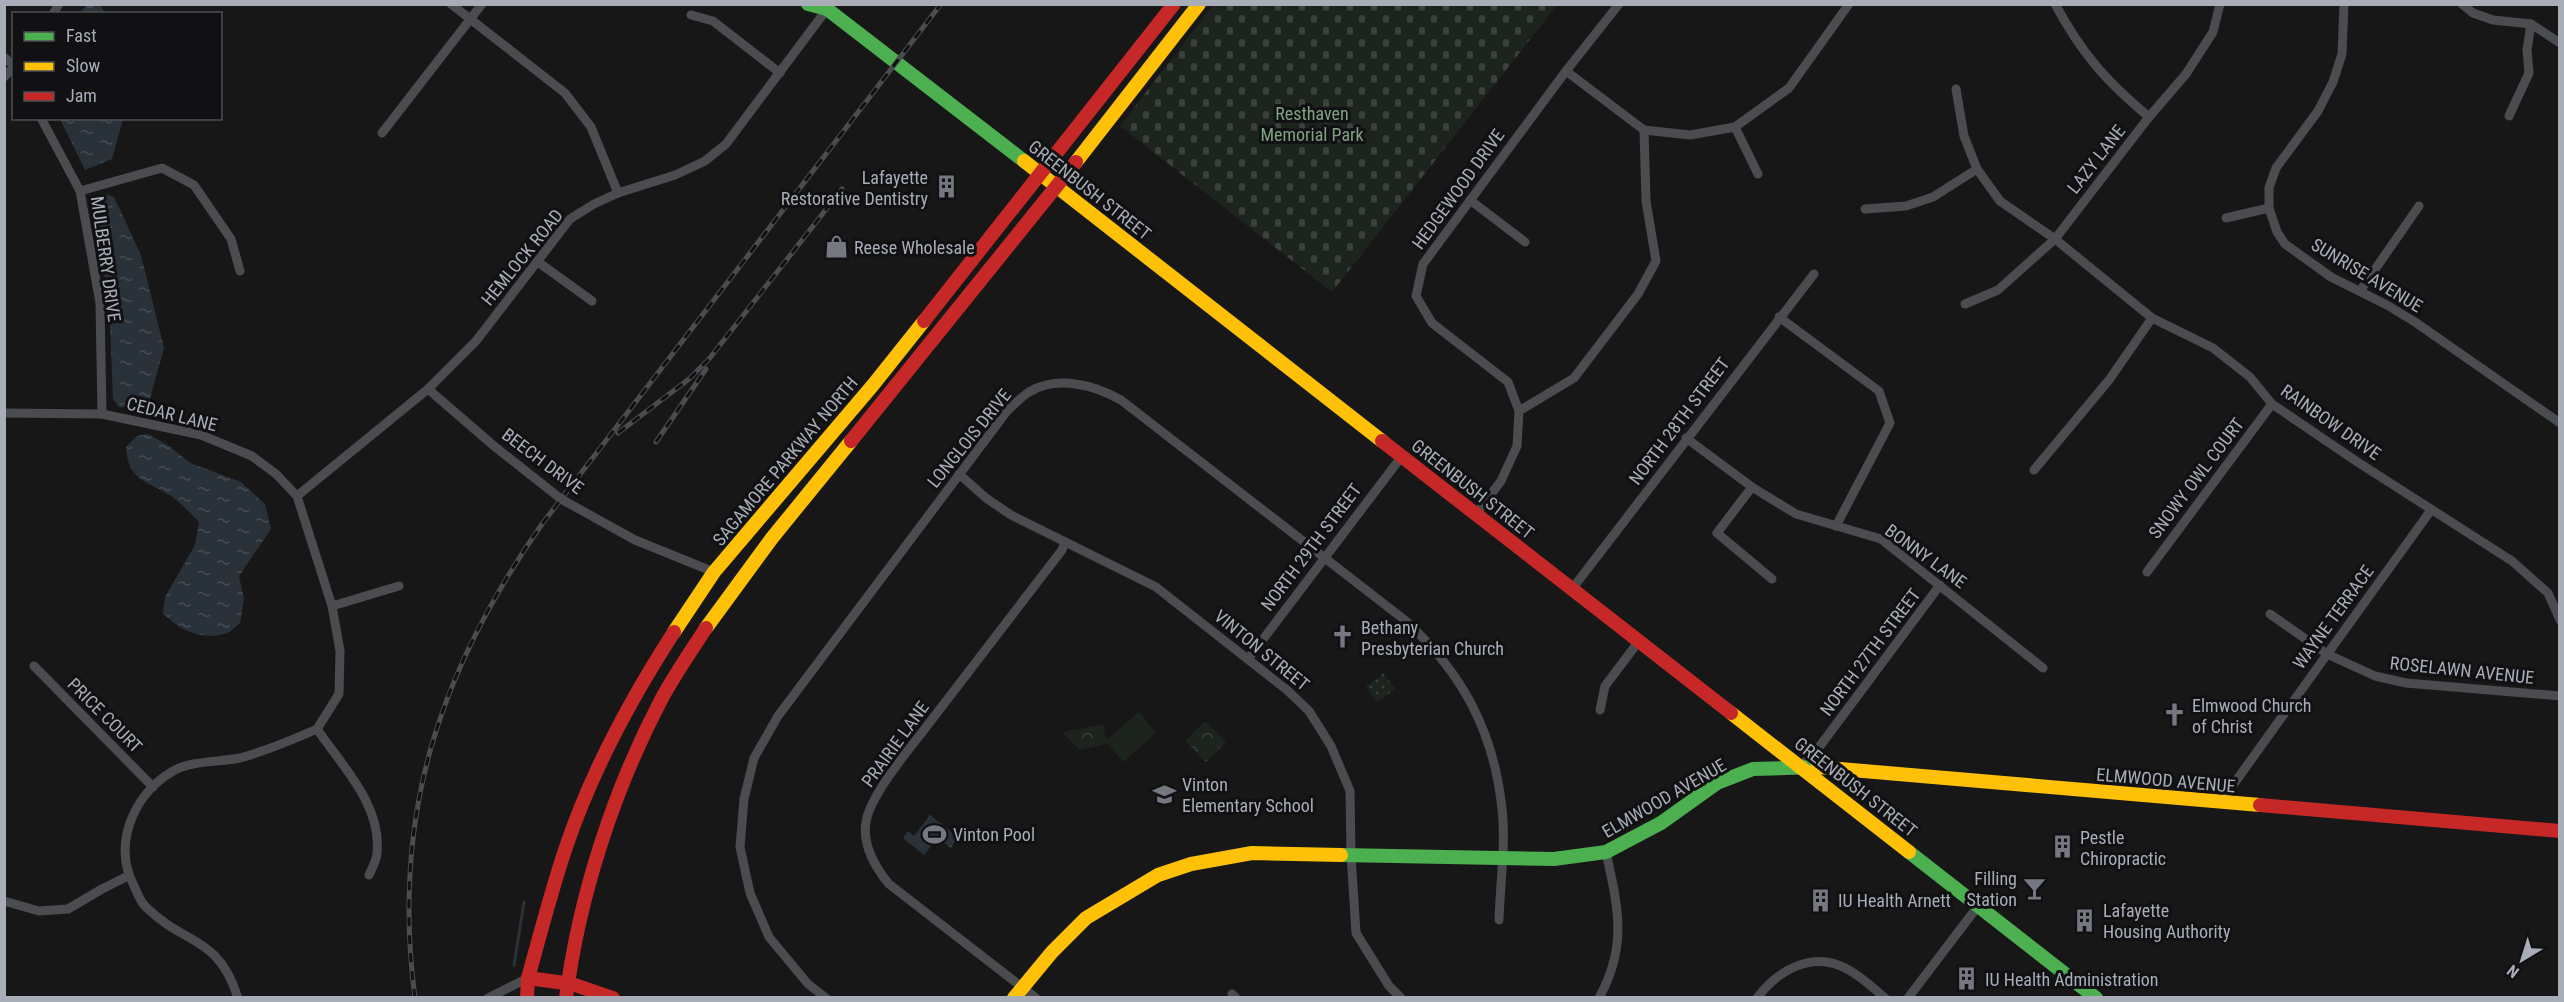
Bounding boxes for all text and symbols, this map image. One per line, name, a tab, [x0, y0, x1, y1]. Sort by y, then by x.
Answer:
legend	[12, 12, 222, 120]
text: Fast	[66, 25, 97, 46]
text: Slow	[66, 55, 101, 76]
text: Jam	[66, 85, 97, 106]
park label: Resthaven Memorial Park	[1260, 103, 1364, 145]
street label: LAZY LANE	[2063, 120, 2129, 198]
street label: HEDGEWOOD DRIVE	[1407, 125, 1509, 253]
street label: GREENBUSH STREET	[1025, 136, 1155, 244]
place label: Lafayette Restorative Dentistry	[781, 167, 928, 209]
building icon: Lafayette Restorative Dentistry	[933, 174, 959, 200]
street label: MULBERRY DRIVE	[87, 195, 125, 323]
street label: HEMLOCK ROAD	[477, 205, 567, 309]
shop icon: Reese Wholesale	[823, 234, 849, 260]
street label: SUNRISE AVENUE	[2308, 234, 2426, 316]
place label: Reese Wholesale	[854, 237, 975, 258]
street label: NORTH 28TH STREET	[1624, 353, 1734, 489]
street label: SAGAMORE PARKWAY NORTH	[708, 372, 862, 550]
street label: RAINBOW DRIVE	[2277, 380, 2385, 464]
street label: LONGLOIS DRIVE	[923, 384, 1015, 492]
street label: CEDAR LANE	[125, 393, 219, 435]
street label: SNOWY OWL COURT	[2144, 414, 2248, 542]
street label: BEECH DRIVE	[498, 424, 588, 498]
street label: GREENBUSH STREET	[1408, 435, 1538, 543]
street label: NORTH 29TH STREET	[1256, 479, 1366, 615]
street label: BONNY LANE	[1881, 519, 1971, 593]
street label: WAYNE TERRACE	[2288, 561, 2378, 673]
street label: NORTH 27TH STREET	[1815, 584, 1925, 720]
street label: VINTON STREET	[1210, 605, 1314, 695]
place label: Bethany Presbyterian Church	[1361, 617, 1504, 659]
church icon: Bethany Presbyterian Church	[1330, 624, 1356, 650]
street label: ROSELAWN AVENUE	[2389, 652, 2535, 688]
street label: PRICE COURT	[63, 673, 147, 757]
place label: Elmwood Church of Christ	[2192, 695, 2311, 737]
street label: PRAIRIE LANE	[857, 697, 933, 791]
church icon: Elmwood Church of Christ	[2161, 702, 2187, 728]
street label: GREENBUSH STREET	[1791, 733, 1921, 841]
street label: ELMWOOD AVENUE	[1598, 754, 1730, 842]
street label: ELMWOOD AVENUE	[2095, 763, 2237, 797]
place label: Vinton Elementary School	[1182, 774, 1314, 816]
school or university icon: Vinton Elementary School	[1151, 781, 1177, 807]
sports icon: Vinton Pool	[922, 821, 948, 847]
place label: Vinton Pool	[953, 824, 1035, 845]
place label: Pestle Chiropractic	[2080, 827, 2166, 869]
building icon: Pestle Chiropractic	[2049, 834, 2075, 860]
place label: Filling Station	[1967, 868, 2017, 910]
bar icon: Filling Station	[2022, 875, 2048, 901]
building icon: IU Health Arnett	[1807, 887, 1833, 913]
place label: IU Health Arnett	[1838, 890, 1951, 911]
place label: Lafayette Housing Authority	[2103, 900, 2231, 942]
building icon: Lafayette Housing Authority	[2072, 907, 2098, 933]
north arrow	[2492, 930, 2552, 990]
text: N	[2503, 961, 2523, 982]
building icon: IU Health Administration	[1954, 966, 1980, 992]
place label: IU Health Administration	[1985, 969, 2159, 990]

